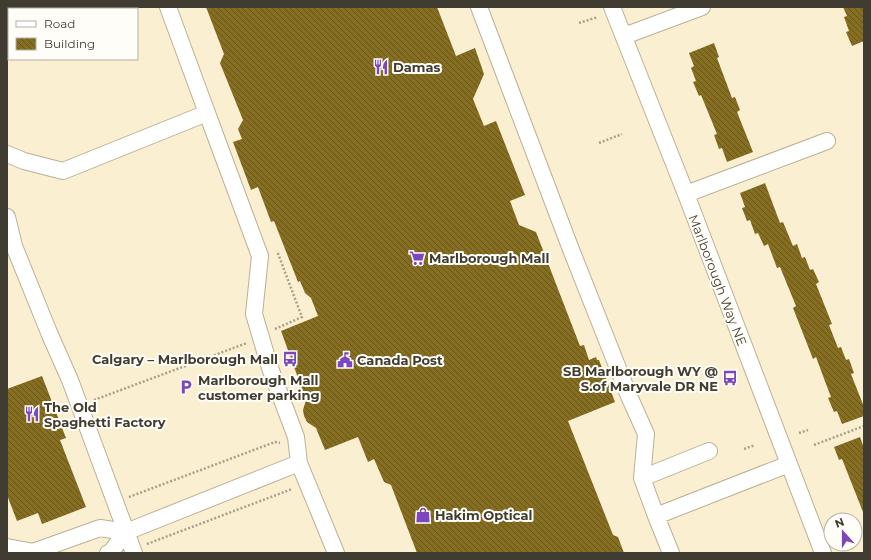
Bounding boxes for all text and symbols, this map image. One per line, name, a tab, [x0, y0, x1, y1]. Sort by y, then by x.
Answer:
legend	[8, 8, 138, 60]
text: Road	[44, 16, 75, 31]
text: Building	[44, 36, 95, 51]
restaurant icon: Damas	[372, 58, 390, 76]
place label: Damas	[393, 59, 440, 75]
street label: Marlborough Way NE	[686, 212, 750, 348]
supermarket icon: Marlborough Mall	[408, 249, 426, 267]
place label: Marlborough Mall	[429, 250, 549, 266]
bus stop icon: Calgary – Marlborough Mall	[281, 350, 299, 368]
place label: Calgary – Marlborough Mall	[92, 351, 278, 367]
public building icon: Canada Post	[336, 351, 354, 369]
place label: Canada Post	[357, 352, 443, 368]
place label: SB Marlborough WY @ S.of Maryvale DR NE	[563, 363, 718, 394]
bus stop icon: SB Marlborough WY @ S.of Maryvale DR NE	[721, 369, 739, 387]
place label: Marlborough Mall customer parking	[198, 372, 320, 403]
parking icon: Marlborough Mall customer parking	[177, 378, 195, 396]
place label: The Old Spaghetti Factory	[44, 399, 166, 430]
restaurant icon: The Old Spaghetti Factory	[23, 405, 41, 423]
shop icon: Hakim Optical	[414, 506, 432, 524]
place label: Hakim Optical	[435, 507, 532, 523]
north arrow	[823, 512, 863, 552]
text: N	[833, 515, 846, 531]

